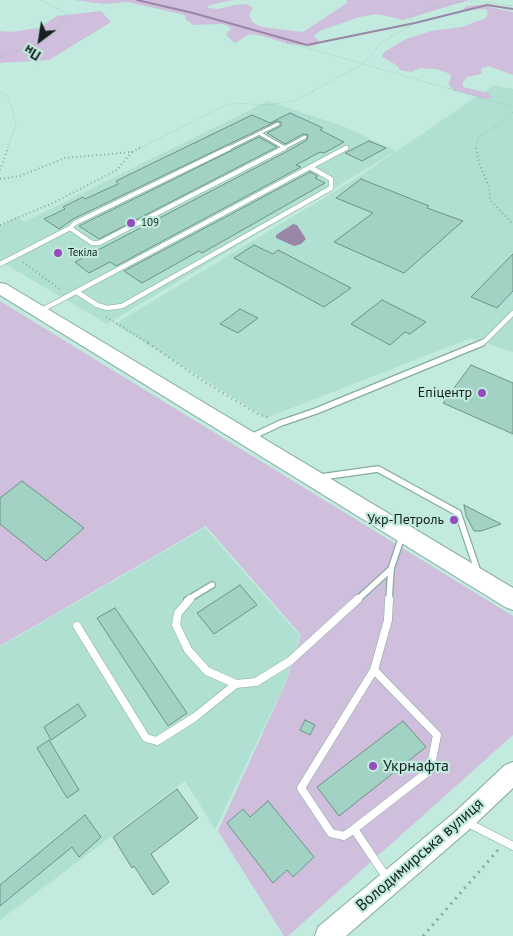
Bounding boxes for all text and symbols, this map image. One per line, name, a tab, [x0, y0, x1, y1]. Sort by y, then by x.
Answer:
north arrow	[15, 15, 65, 65]
text: Пн	[21, 41, 44, 65]
place label: 109	[141, 216, 159, 230]
marker: 109	[125, 217, 137, 229]
place label: Текіла	[68, 246, 97, 260]
marker: Текіла	[52, 247, 64, 259]
place label: Епіцентр	[418, 385, 472, 401]
marker: Епіцентр	[476, 387, 488, 399]
place label: Укр-Петроль	[367, 512, 444, 528]
marker: Укр-Петроль	[448, 514, 460, 526]
place label: Укрнафта	[383, 756, 449, 776]
marker: Укрнафта	[367, 760, 379, 772]
street label: Володимирська вулиця	[352, 795, 488, 915]

